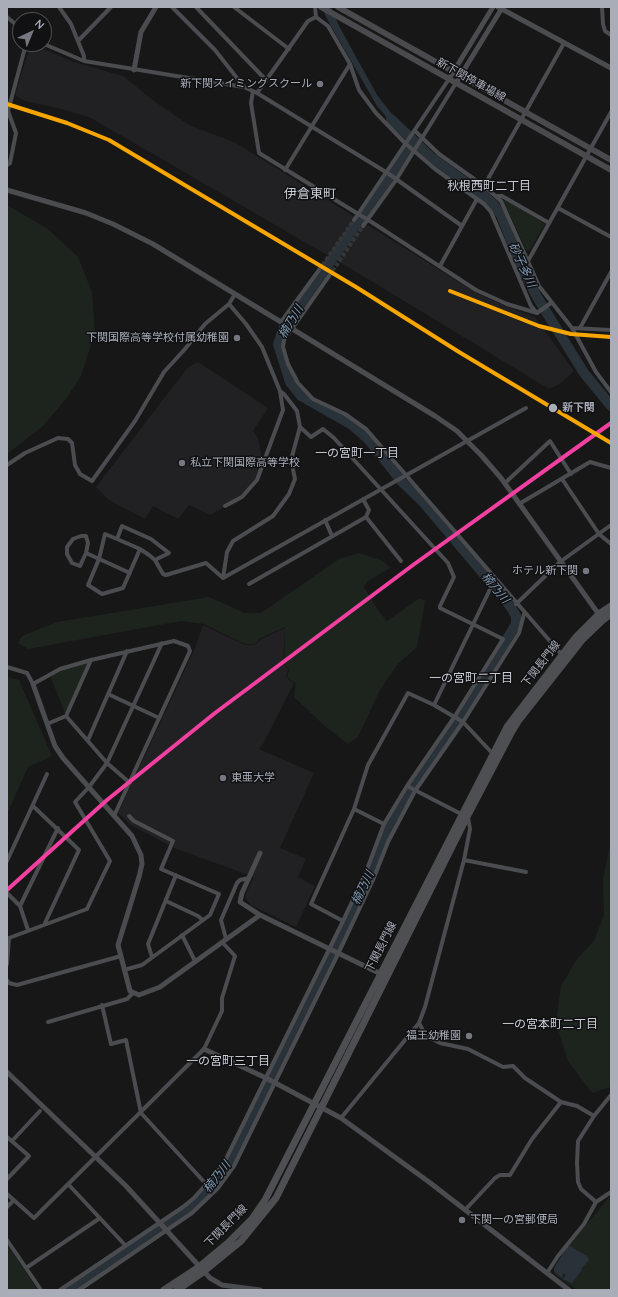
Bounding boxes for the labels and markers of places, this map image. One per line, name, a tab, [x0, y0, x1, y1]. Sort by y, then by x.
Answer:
place label: 新下関スイミングスクール	[180, 77, 312, 91]
marker: 新下関スイミングスクール	[315, 79, 325, 89]
place label: 下関国際高等学校付属幼稚園	[86, 331, 229, 345]
marker: 下関国際高等学校付属幼稚園	[232, 333, 242, 343]
place label: 新下関	[562, 401, 595, 415]
marker: 新下関	[547, 402, 559, 414]
place label: 私立下関国際高等学校	[190, 456, 300, 470]
marker: 私立下関国際高等学校	[177, 458, 187, 468]
place label: ホテル新下関	[512, 564, 578, 578]
marker: ホテル新下関	[581, 566, 591, 576]
place label: 東亜大学	[231, 771, 275, 785]
marker: 東亜大学	[218, 773, 228, 783]
place label: 福王幼稚園	[406, 1029, 461, 1043]
marker: 福王幼稚園	[464, 1031, 474, 1041]
place label: 下関一の宮郵便局	[470, 1213, 558, 1227]
marker: 下関一の宮郵便局	[457, 1215, 467, 1225]

